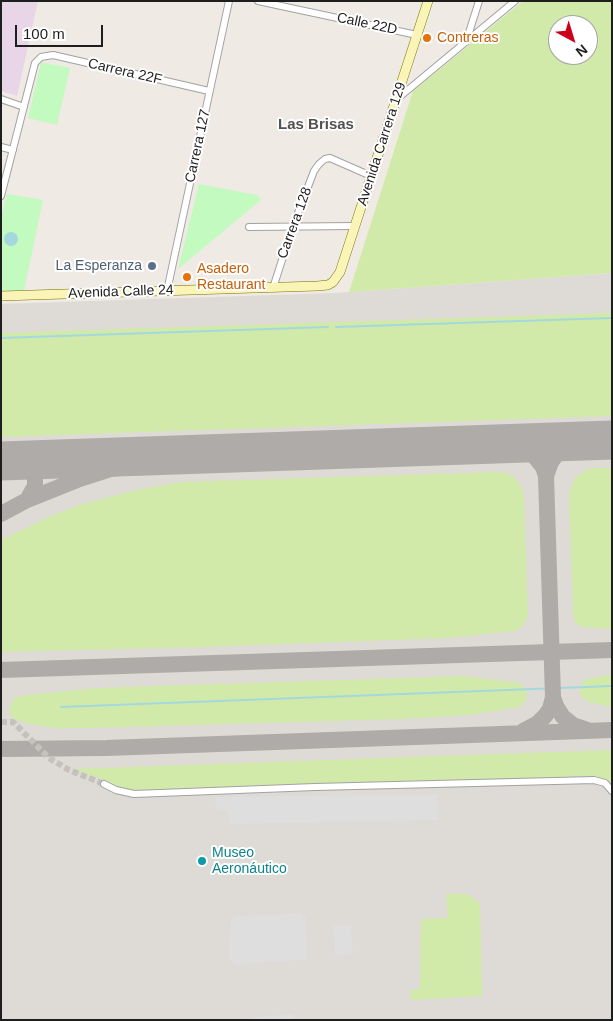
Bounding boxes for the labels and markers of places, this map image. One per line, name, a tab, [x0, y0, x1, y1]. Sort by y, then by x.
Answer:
place label: Contreras	[437, 30, 498, 46]
marker: Contreras	[421, 32, 433, 44]
place label: La Esperanza	[56, 258, 142, 274]
marker: La Esperanza	[146, 260, 158, 272]
place label: Asadero Restaurant	[197, 261, 265, 294]
marker: Asadero Restaurant	[181, 271, 193, 283]
place label: Museo Aeronáutico	[212, 845, 287, 878]
marker: Museo Aeronáutico	[196, 855, 208, 867]

